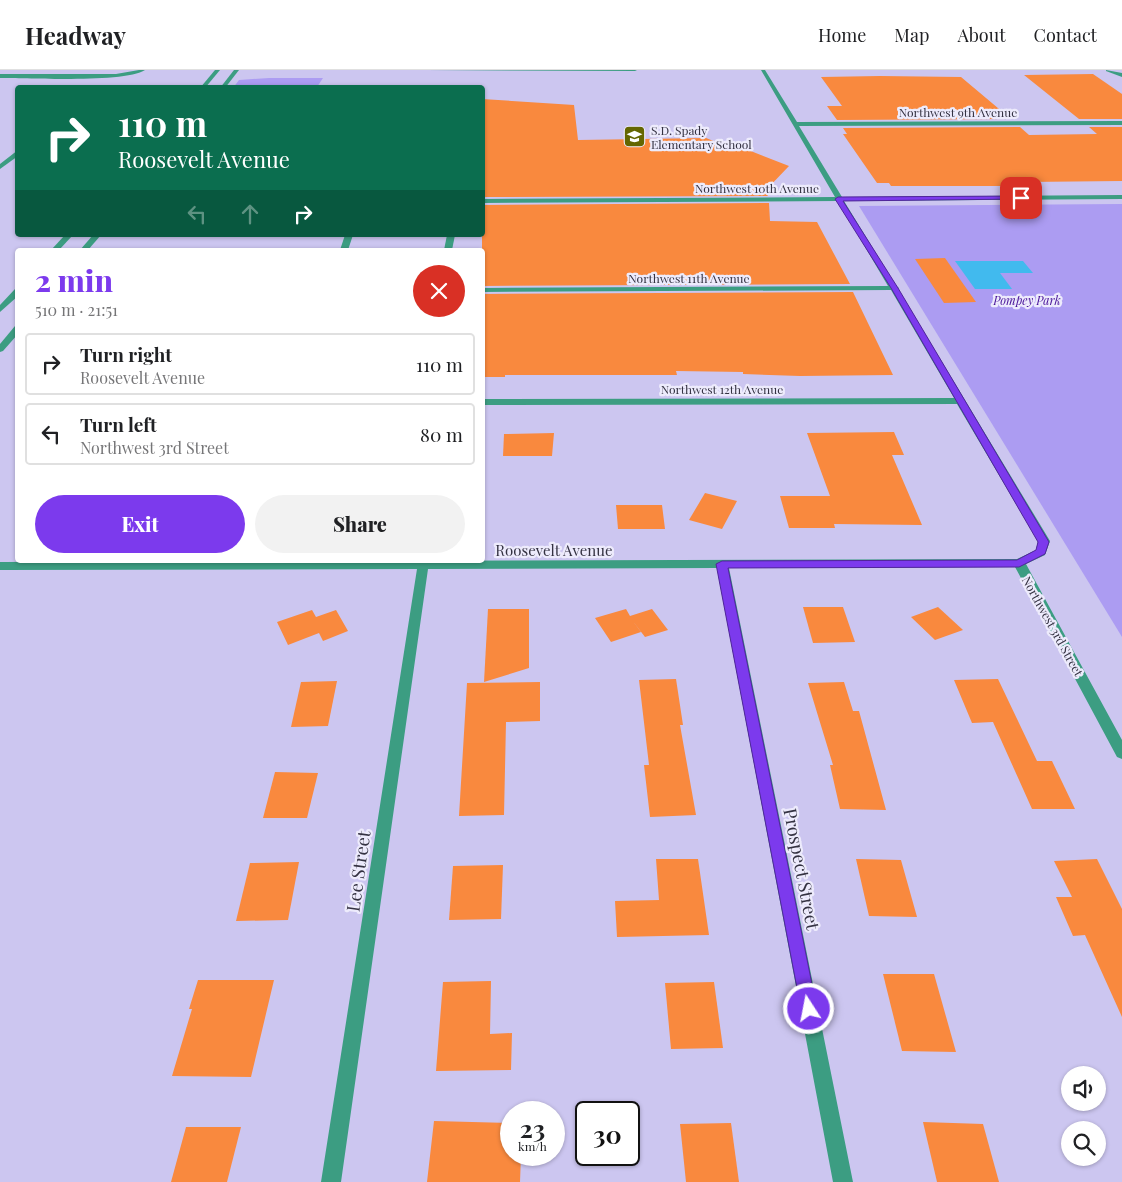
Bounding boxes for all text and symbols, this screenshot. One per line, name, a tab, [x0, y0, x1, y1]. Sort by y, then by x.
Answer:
text: Headway	[25, 19, 126, 51]
text: Home	[818, 23, 866, 47]
text: Map	[894, 23, 929, 47]
text: About	[957, 23, 1006, 47]
text: Contact	[1034, 23, 1097, 47]
text: 110 m	[118, 99, 207, 146]
street label: Northwest 9th Avenue	[899, 104, 1017, 120]
icon: right	[35, 105, 100, 170]
place label: S.D. Spady Elementary School	[651, 122, 752, 152]
school or university icon: S.D. Spady Elementary School	[623, 125, 647, 149]
text: Roosevelt Avenue	[118, 144, 290, 174]
pin	[1000, 177, 1042, 219]
street label: Northwest 10th Avenue	[695, 180, 819, 196]
icon: arrive	[1007, 184, 1035, 212]
icon: left	[183, 200, 211, 228]
icon: ahead	[236, 200, 264, 228]
icon: right	[289, 200, 317, 228]
text: 2 min	[35, 260, 113, 300]
button: close	[413, 265, 465, 317]
street label: Northwest 11th Avenue	[628, 270, 750, 286]
park label: Pompey Park	[992, 292, 1061, 308]
text: 510 m · 21:51	[35, 299, 118, 320]
text: Turn right	[80, 341, 172, 367]
icon: right	[37, 350, 65, 378]
text: 110 m	[416, 351, 463, 377]
text: Roosevelt Avenue	[80, 367, 205, 388]
street label: Northwest 12th Avenue	[661, 381, 783, 397]
text: Turn left	[80, 411, 157, 437]
icon: left	[37, 420, 65, 448]
text: 80 m	[420, 421, 463, 447]
text: Northwest 3rd Street	[80, 437, 229, 458]
button: Exit	[35, 495, 245, 553]
button: Share	[255, 495, 465, 553]
street label: Roosevelt Avenue	[495, 540, 613, 560]
street label: Northwest 3rd Street	[1019, 573, 1087, 679]
street label: Prospect Street	[778, 806, 826, 932]
street label: Lee Street	[340, 828, 376, 913]
position arrow	[782, 982, 834, 1034]
map controls	[1061, 1066, 1106, 1166]
button: sound	[1061, 1066, 1106, 1111]
speed limit sign: 30	[575, 1101, 640, 1166]
text: 23	[520, 1111, 545, 1144]
button: search	[1061, 1121, 1106, 1166]
text: km/h	[518, 1138, 547, 1154]

